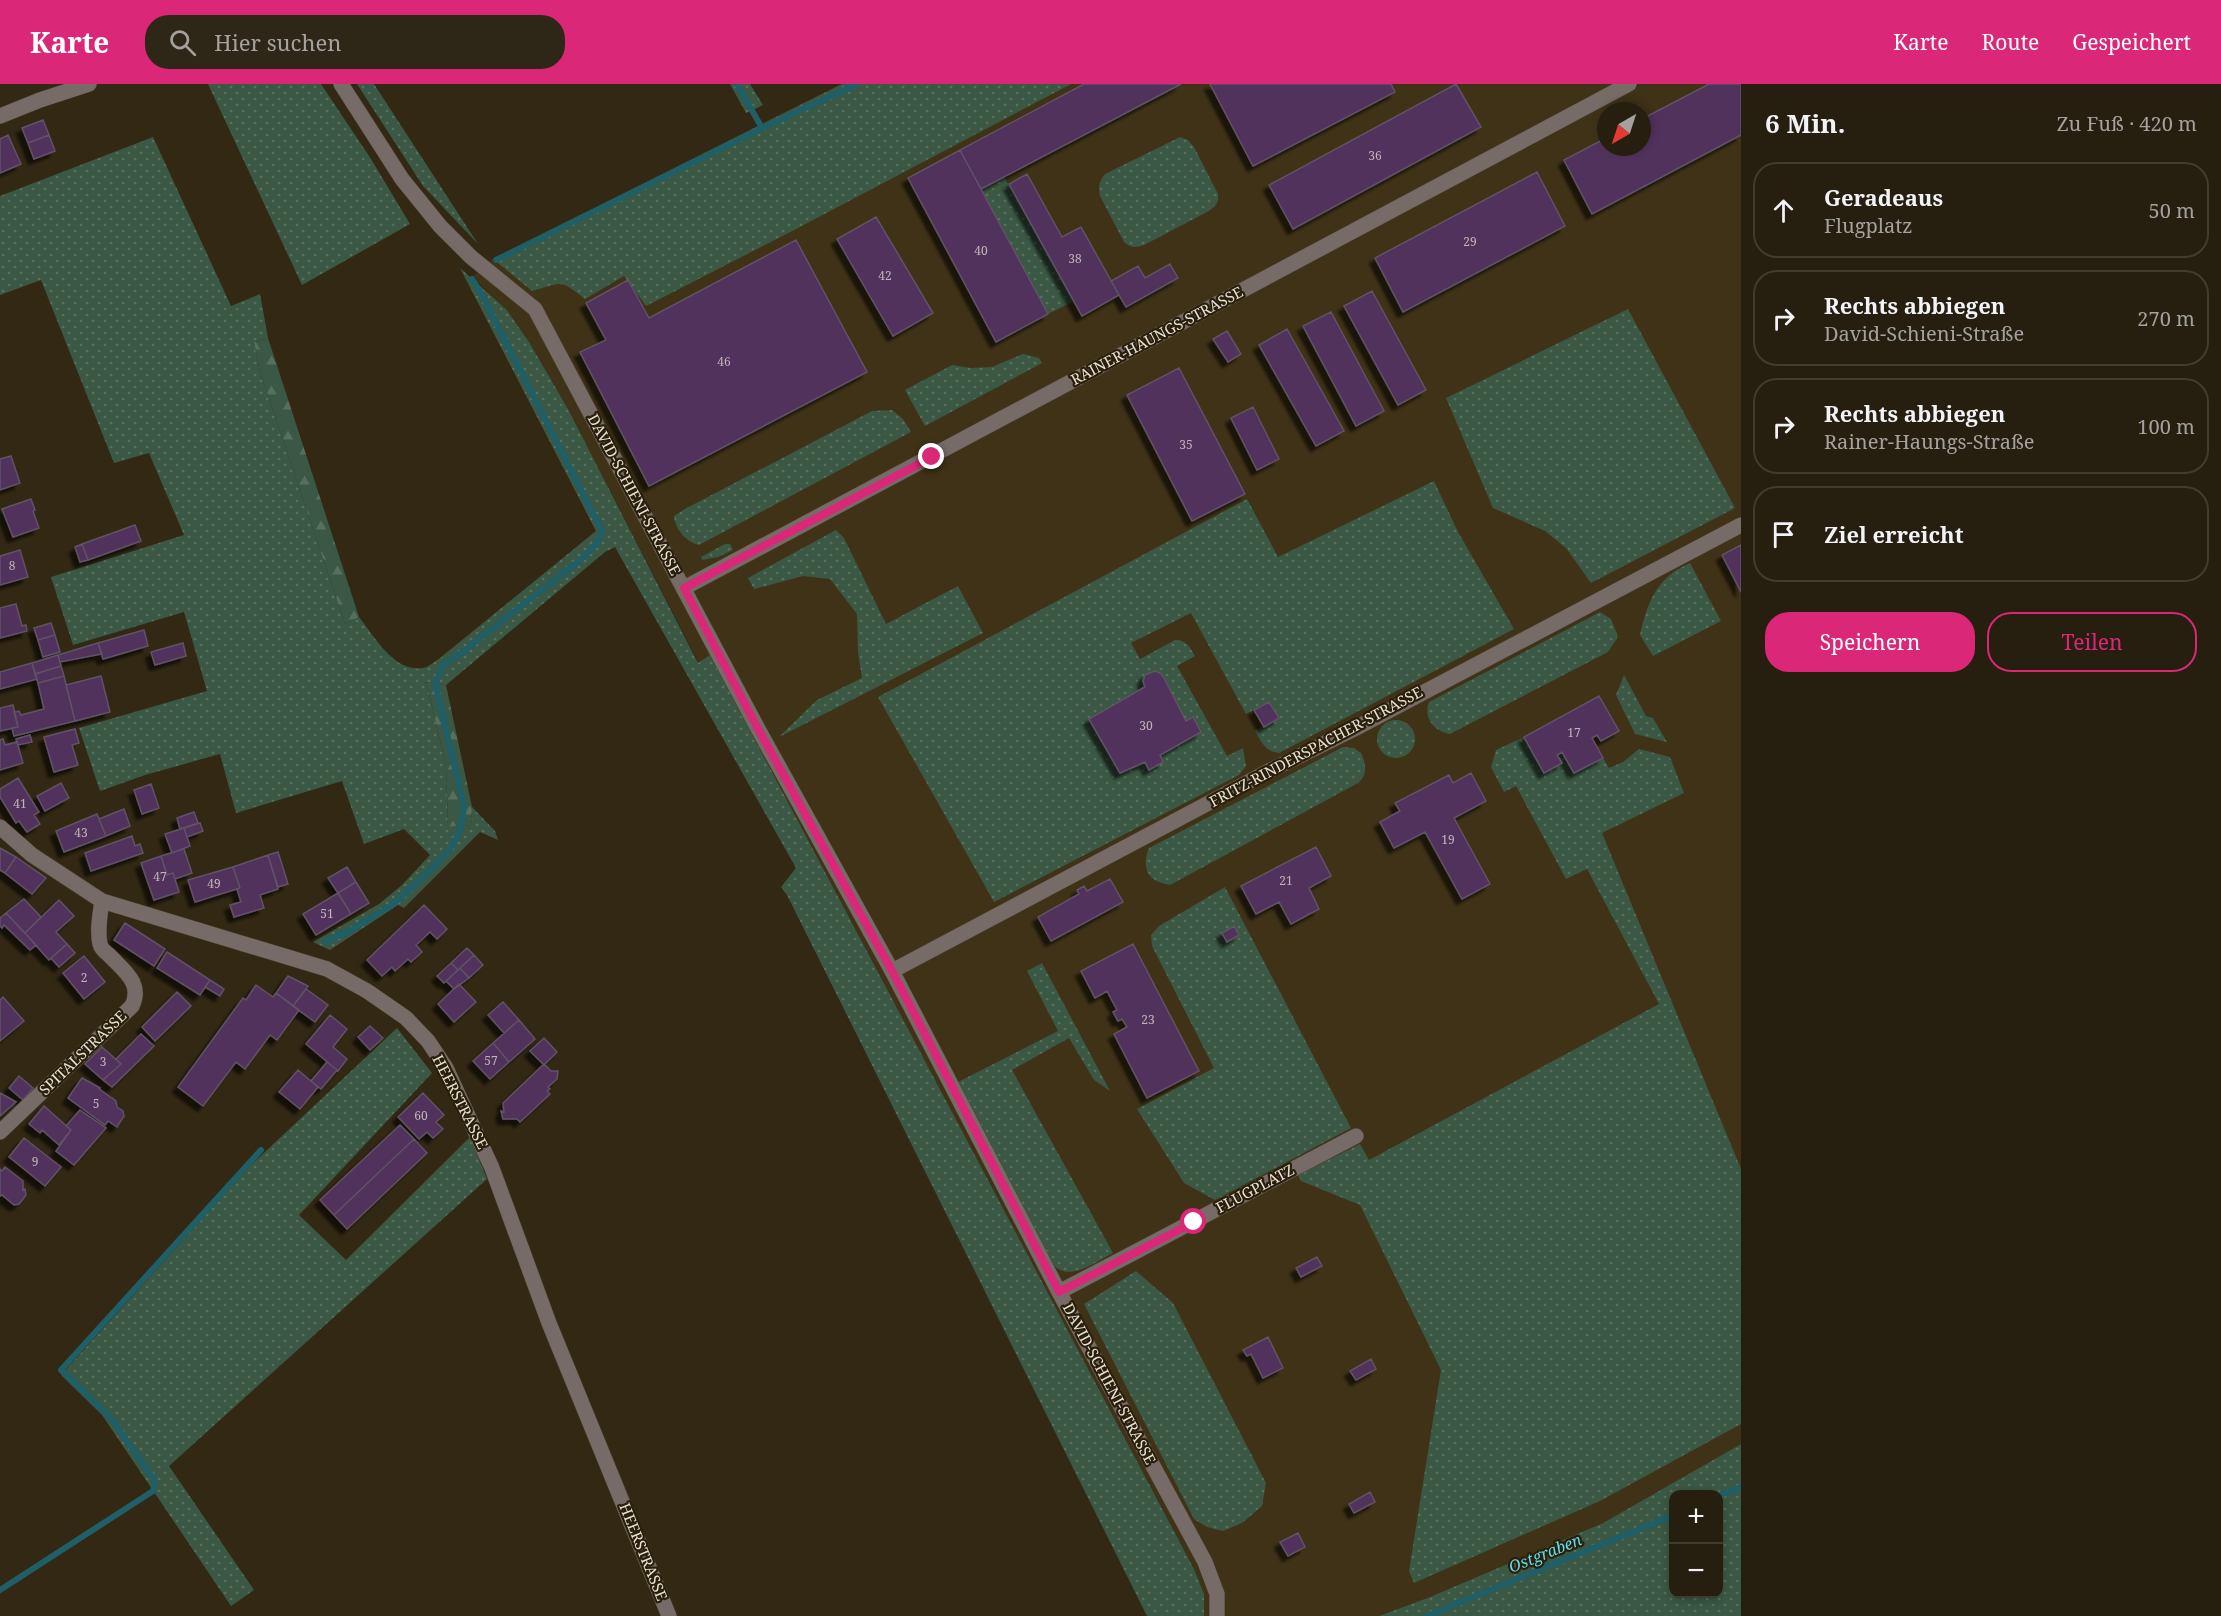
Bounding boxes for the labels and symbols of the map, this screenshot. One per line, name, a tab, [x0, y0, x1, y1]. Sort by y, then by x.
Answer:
north arrow	[1597, 102, 1651, 156]
house number: 36	[1368, 147, 1382, 164]
house number: 29	[1463, 233, 1477, 250]
house number: 40	[974, 242, 988, 259]
house number: 38	[1068, 250, 1082, 267]
house number: 42	[878, 267, 892, 284]
street label: RAINER-HAUNGS-STRASSE	[1067, 281, 1246, 389]
house number: 46	[717, 353, 731, 370]
street label: DAVID-SCHIENI-STRASSE	[584, 410, 686, 579]
house number: 35	[1179, 436, 1193, 453]
route end	[918, 443, 944, 469]
house number: 8	[9, 557, 16, 574]
street label: FRITZ-RINDERSPACHER-STRASSE	[1205, 681, 1426, 811]
house number: 30	[1139, 717, 1153, 734]
house number: 17	[1567, 724, 1581, 741]
house number: 41	[13, 795, 27, 812]
house number: 43	[74, 824, 88, 841]
house number: 19	[1441, 831, 1455, 848]
house number: 47	[153, 868, 167, 885]
house number: 21	[1279, 872, 1293, 889]
house number: 49	[207, 875, 221, 892]
house number: 51	[320, 905, 334, 922]
house number: 2	[81, 969, 87, 986]
street label: SPITALSTRASSE	[34, 1005, 130, 1099]
house number: 23	[1141, 1011, 1155, 1028]
street label: HEERSTRASSE	[428, 1051, 493, 1152]
house number: 57	[484, 1052, 498, 1069]
house number: 3	[100, 1053, 107, 1070]
house number: 5	[93, 1095, 99, 1112]
house number: 60	[414, 1107, 428, 1124]
house number: 9	[32, 1153, 38, 1170]
street label: FLUGPLATZ	[1212, 1159, 1297, 1217]
route start	[1180, 1208, 1206, 1234]
street label: DAVID-SCHIENI-STRASSE	[1059, 1299, 1161, 1468]
street label: HEERSTRASSE	[615, 1500, 673, 1603]
water label: Ostgraben	[1505, 1528, 1585, 1578]

